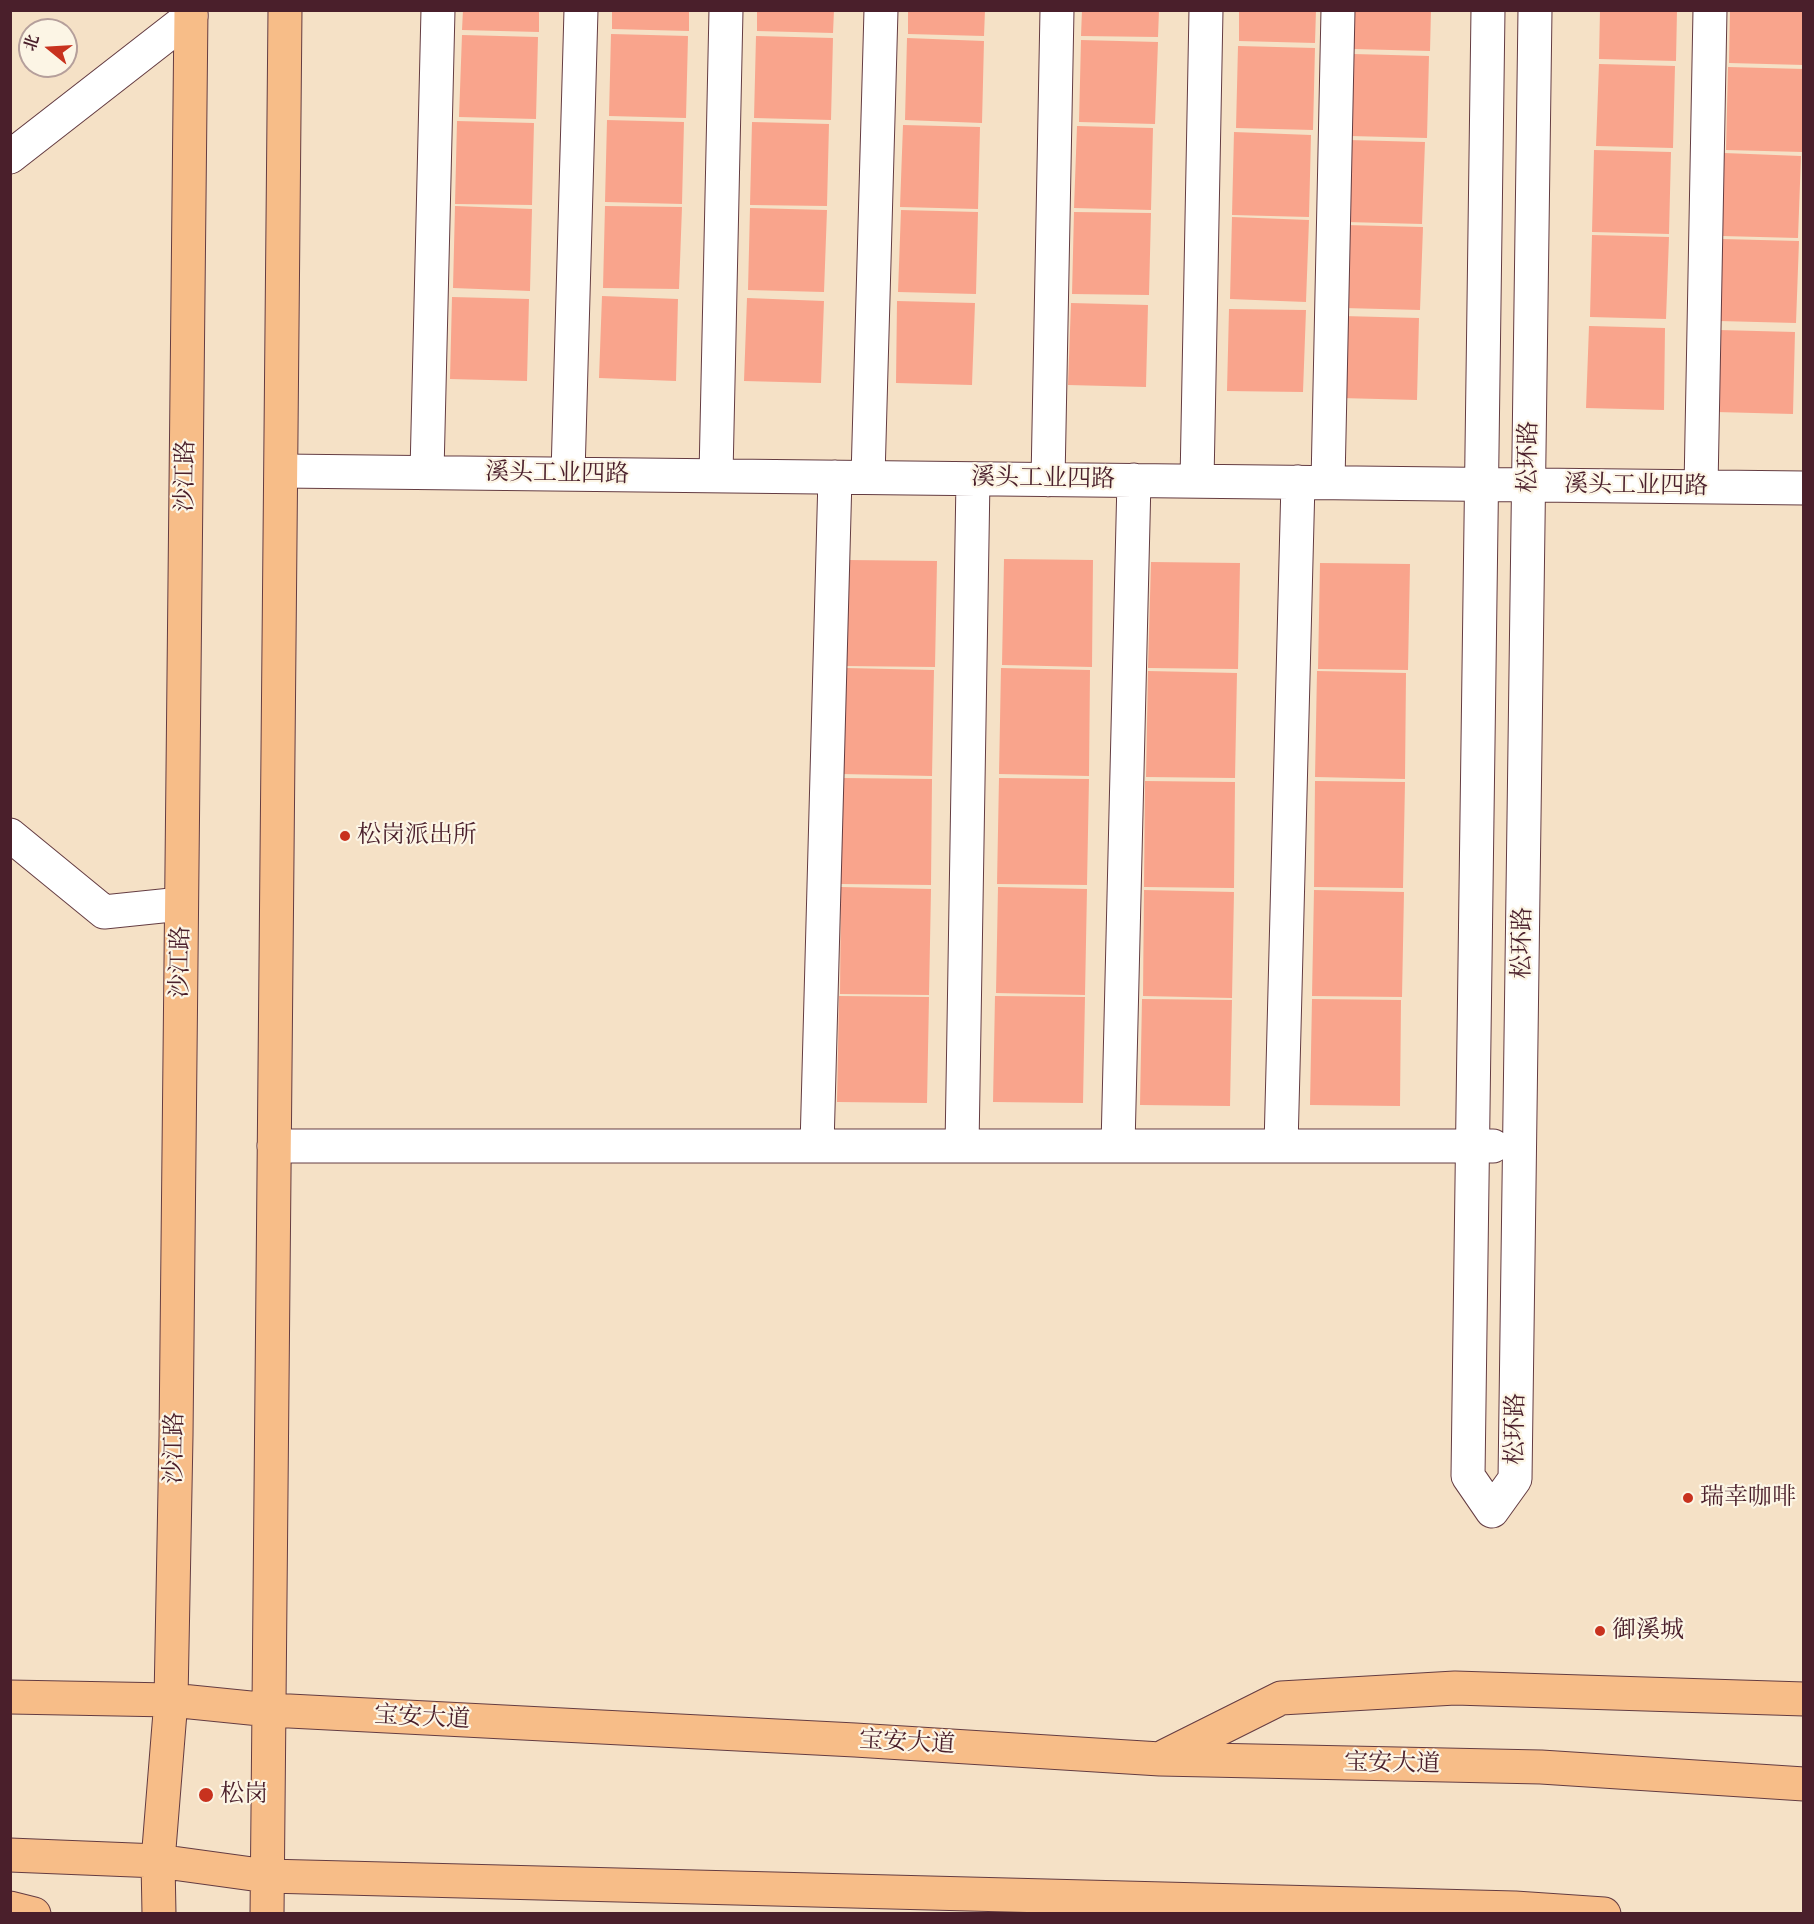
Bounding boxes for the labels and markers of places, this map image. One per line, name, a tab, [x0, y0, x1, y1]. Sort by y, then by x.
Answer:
place label: 松岗派出所	[357, 822, 477, 850]
marker: 松岗派出所	[338, 829, 352, 843]
place label: 瑞幸咖啡	[1700, 1484, 1796, 1512]
marker: 瑞幸咖啡	[1681, 1491, 1695, 1505]
place label: 御溪城	[1612, 1617, 1684, 1645]
marker: 御溪城	[1593, 1624, 1607, 1638]
place label: 松岗	[220, 1781, 268, 1809]
marker: 松岗	[197, 1786, 215, 1804]

